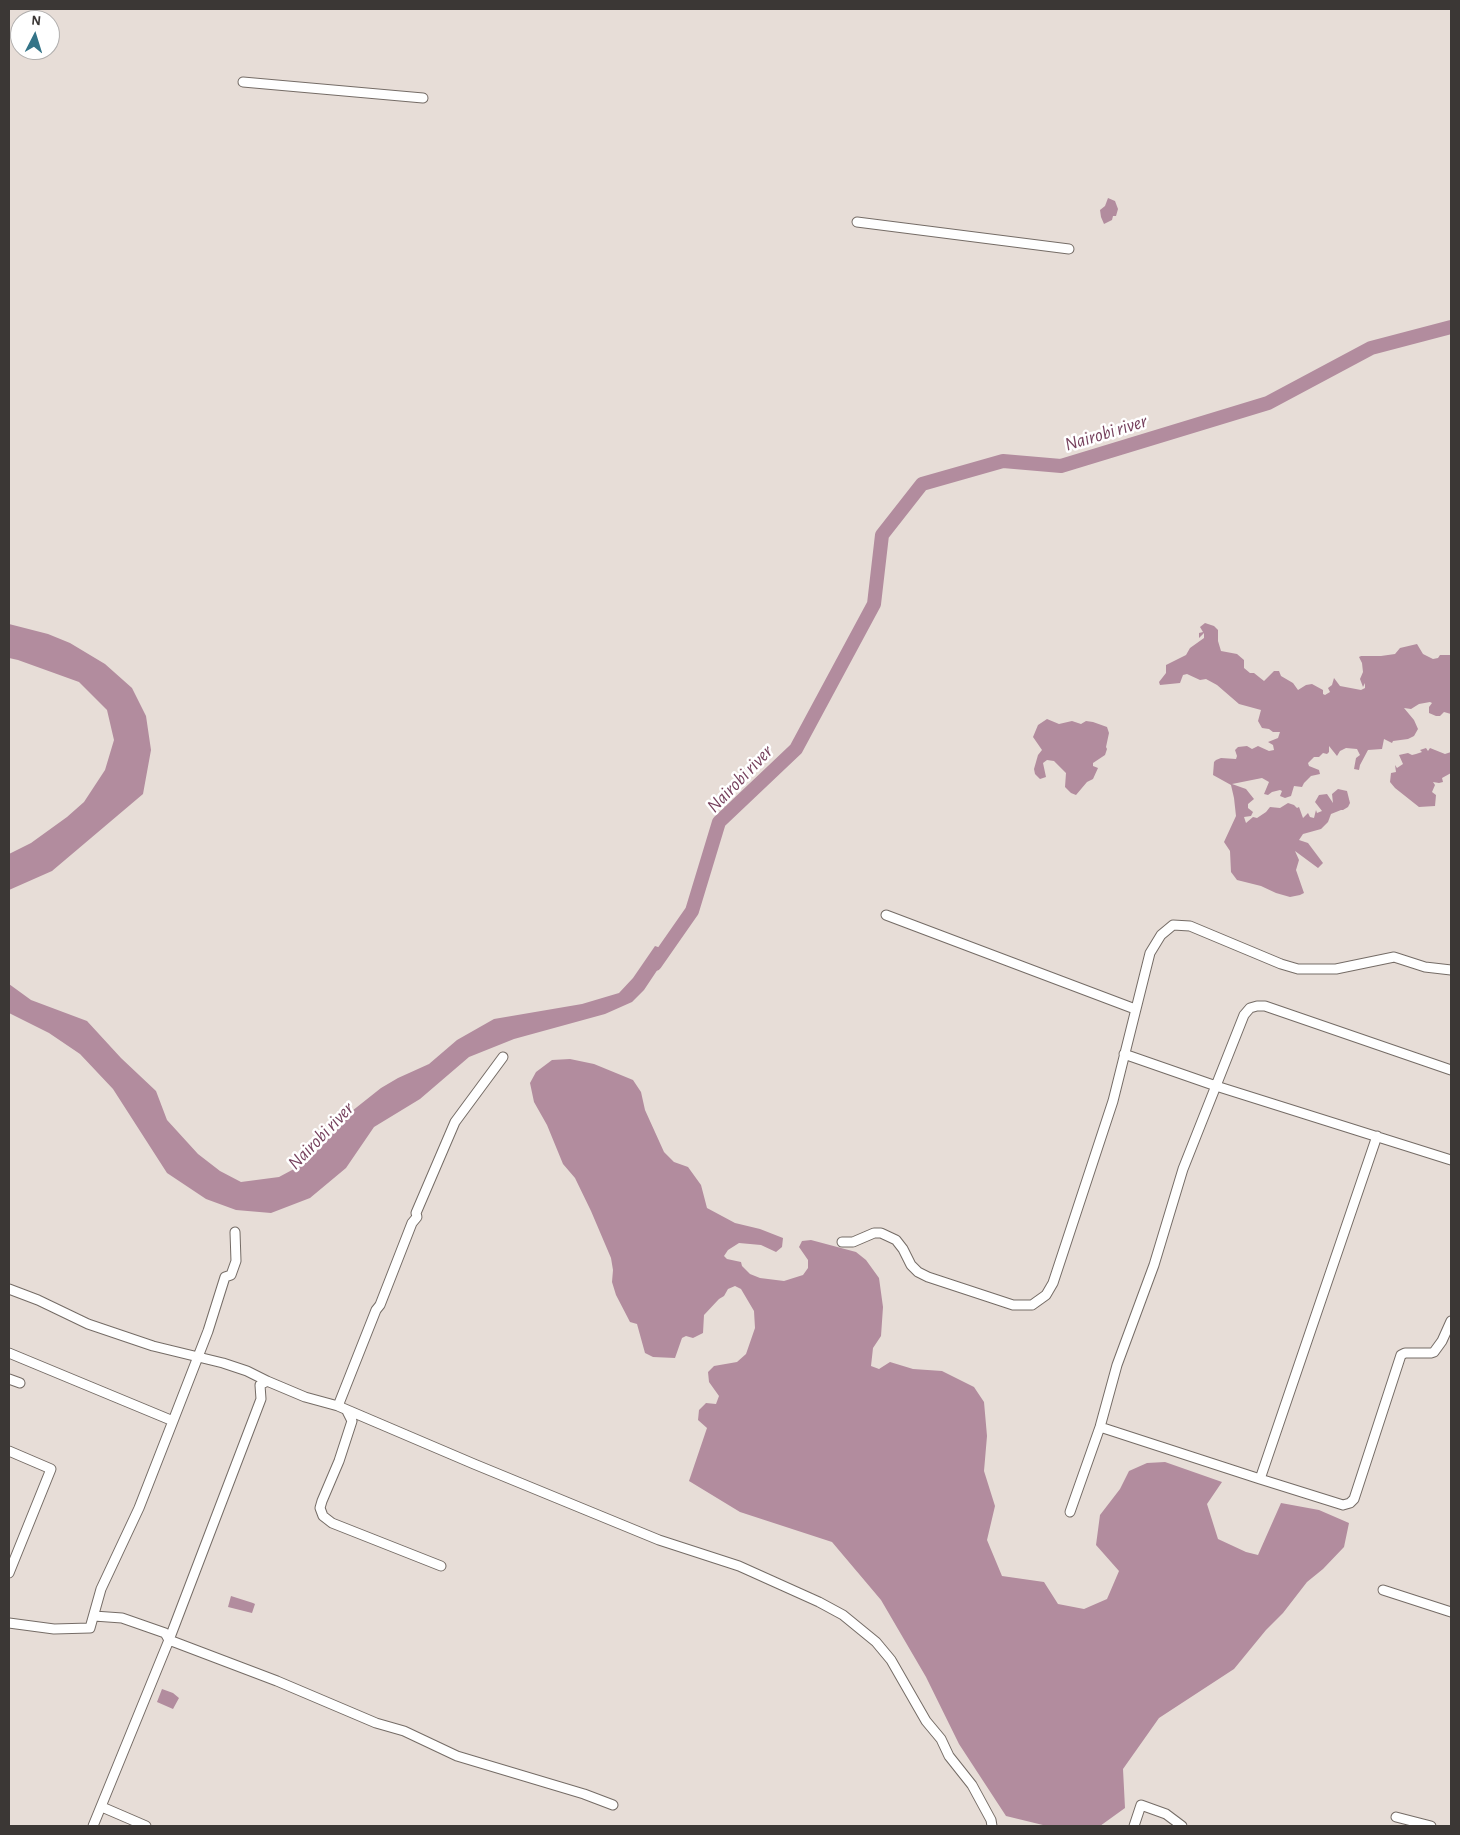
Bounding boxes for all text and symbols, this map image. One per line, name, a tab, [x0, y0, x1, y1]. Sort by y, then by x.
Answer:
north arrow	[10, 10, 60, 60]
text: N	[31, 14, 42, 28]
water label: Nairobi river	[1062, 410, 1150, 456]
water label: Nairobi river	[702, 741, 778, 817]
water label: Nairobi river	[283, 1098, 359, 1174]

